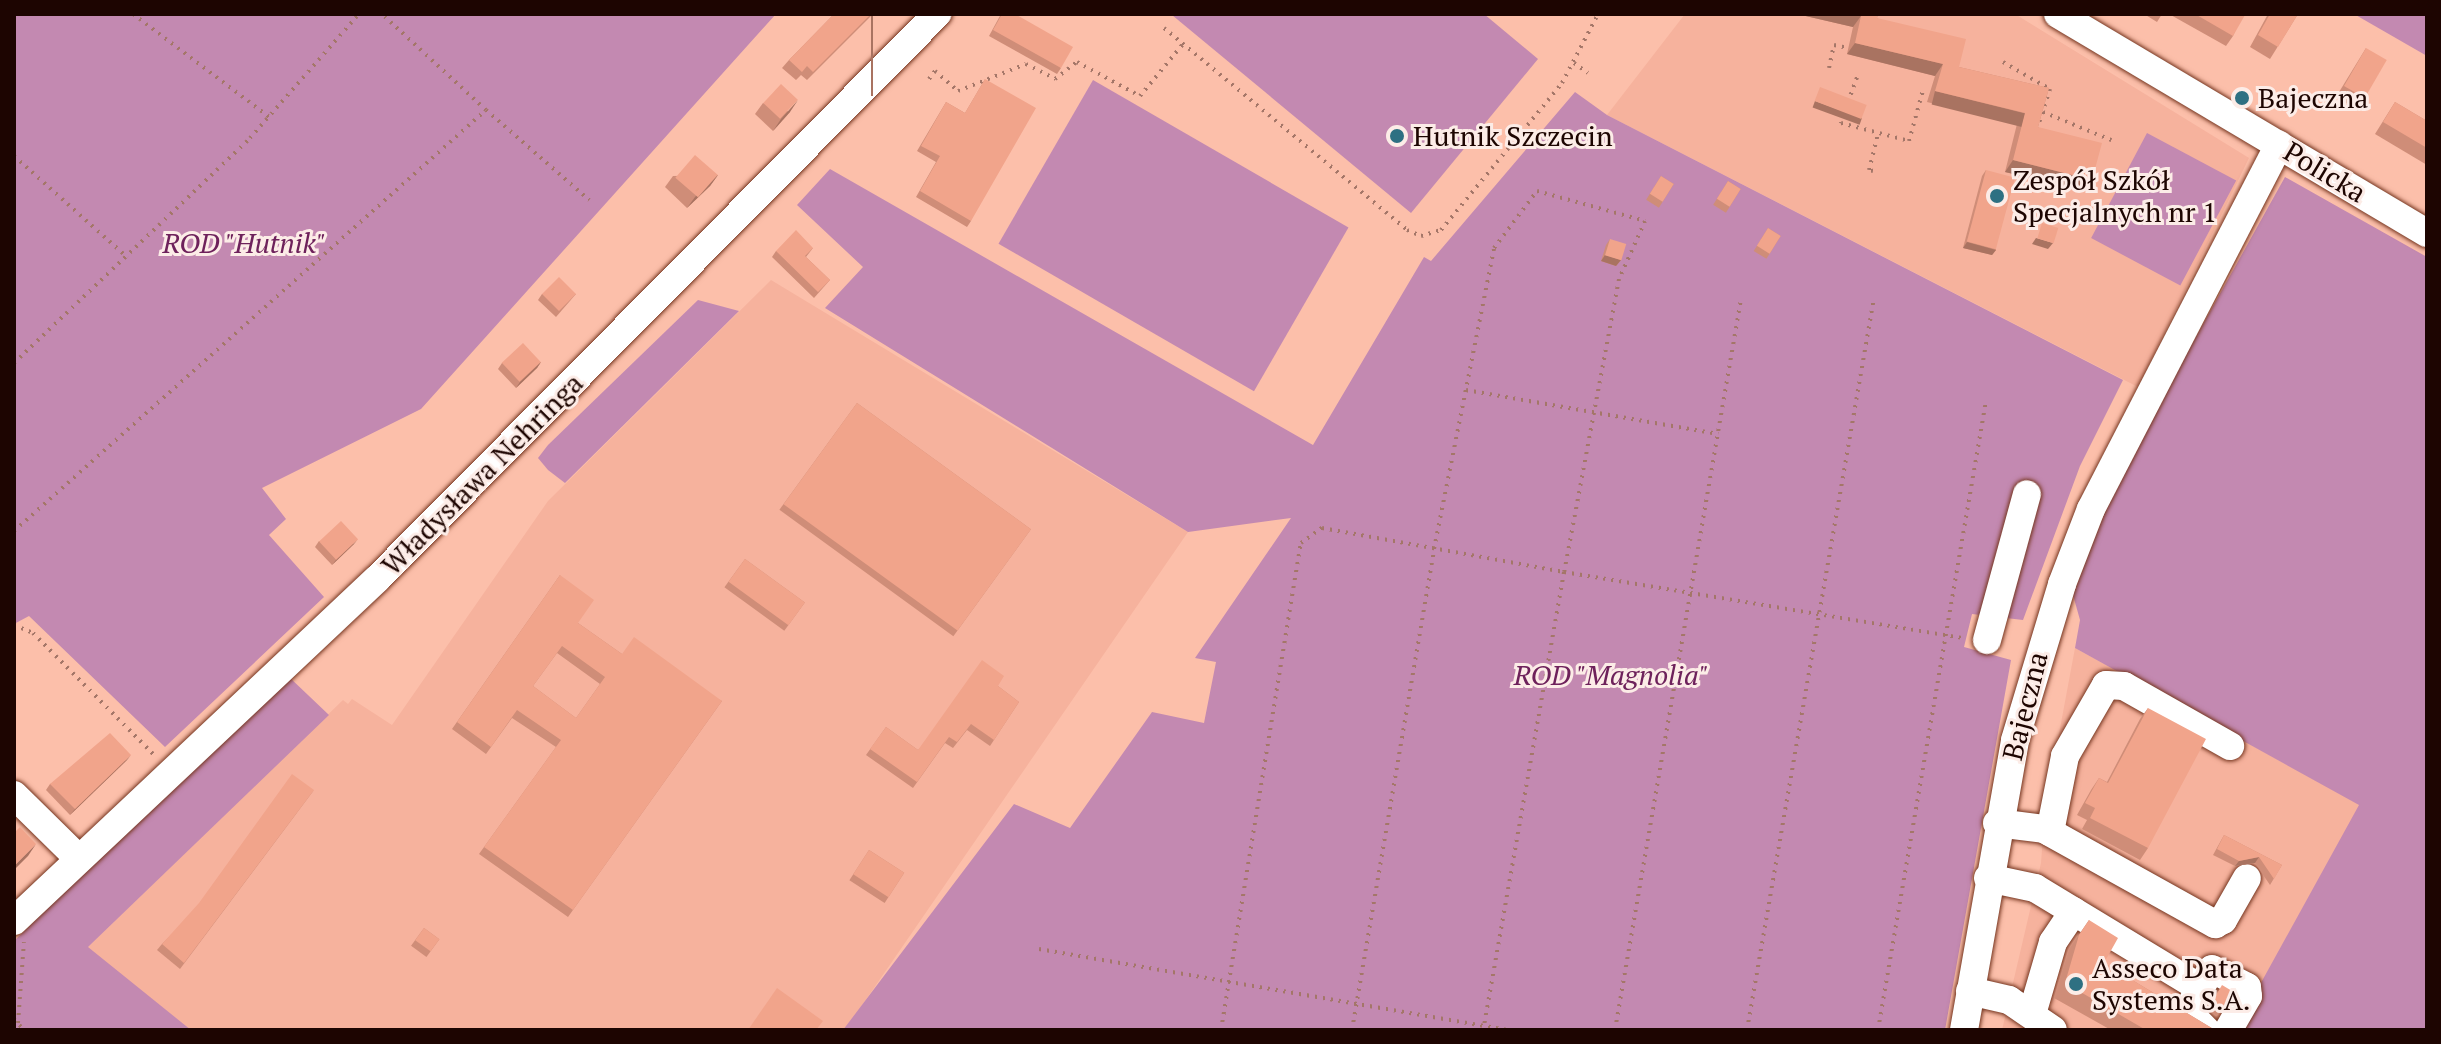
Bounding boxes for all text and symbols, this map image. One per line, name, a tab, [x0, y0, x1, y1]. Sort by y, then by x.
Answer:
place label: Bajeczna	[2258, 81, 2368, 115]
marker: Bajeczna	[2233, 89, 2251, 107]
place label: Hutnik Szczecin	[1413, 119, 1613, 153]
marker: Hutnik Szczecin	[1388, 127, 1406, 145]
street label: Policka	[2278, 134, 2372, 210]
place label: Zespół Szkół Specjalnych nr 1	[2013, 163, 2217, 229]
marker: Zespół Szkół Specjalnych nr 1	[1988, 187, 2006, 205]
park label: ROD "Hutnik"	[162, 226, 326, 260]
street label: Władysława Nehringa	[374, 366, 590, 582]
street label: Bajeczna	[1995, 648, 2055, 764]
park label: ROD "Magnolia"	[1513, 658, 1709, 692]
place label: Asseco Data Systems S.A.	[2092, 951, 2251, 1017]
marker: Asseco Data Systems S.A.	[2067, 975, 2085, 993]

